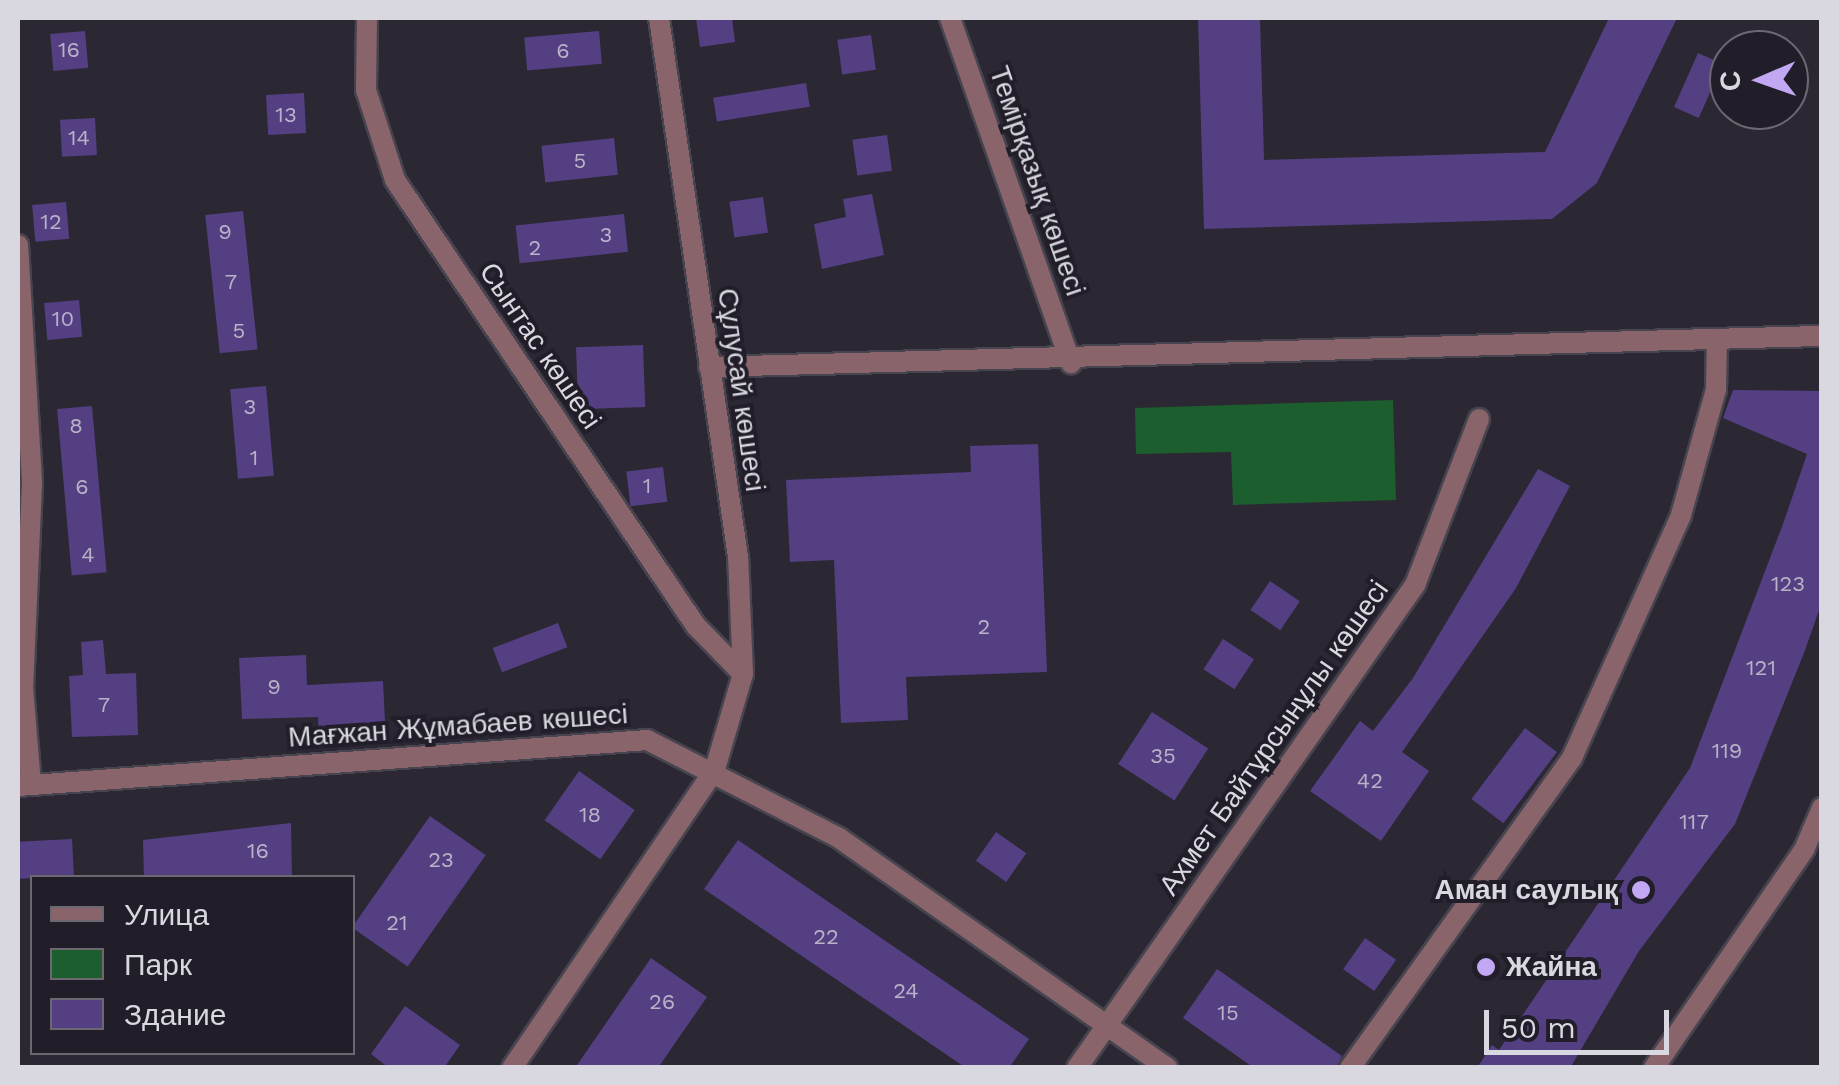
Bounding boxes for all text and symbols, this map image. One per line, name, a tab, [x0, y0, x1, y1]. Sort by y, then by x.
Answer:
north arrow	[1709, 30, 1809, 130]
house number: 16	[58, 37, 80, 63]
house number: 6	[556, 38, 570, 64]
street label: Темірқазық көшесі	[982, 62, 1092, 300]
text: С	[1714, 70, 1747, 92]
house number: 13	[275, 102, 297, 128]
house number: 14	[68, 125, 90, 151]
house number: 5	[574, 148, 586, 174]
house number: 12	[40, 209, 62, 235]
house number: 9	[218, 219, 232, 245]
house number: 3	[600, 222, 612, 248]
house number: 2	[529, 235, 541, 261]
street label: Сынтас көшесі	[472, 256, 608, 436]
house number: 7	[225, 269, 237, 295]
street label: Сұлусай көшесі	[710, 286, 772, 494]
house number: 10	[52, 306, 74, 332]
house number: 5	[233, 318, 245, 344]
house number: 3	[244, 394, 256, 420]
house number: 8	[69, 413, 83, 439]
house number: 1	[250, 445, 258, 471]
house number: 1	[643, 473, 651, 499]
house number: 6	[75, 474, 89, 500]
house number: 4	[81, 542, 95, 568]
house number: 123	[1771, 571, 1805, 597]
street label: Ахмет Байтұрсынұлы көшесі	[1152, 574, 1396, 902]
house number: 2	[978, 614, 990, 640]
house number: 121	[1746, 655, 1776, 681]
house number: 9	[267, 674, 281, 700]
house number: 7	[98, 692, 110, 718]
street label: Мағжан Жұмабаев көшесі	[287, 697, 629, 755]
house number: 119	[1712, 738, 1742, 764]
house number: 35	[1150, 743, 1176, 769]
house number: 42	[1357, 768, 1383, 794]
house number: 18	[579, 802, 601, 828]
house number: 117	[1679, 809, 1709, 835]
house number: 16	[247, 838, 269, 864]
house number: 23	[428, 847, 454, 873]
place label: Аман саулық	[1435, 873, 1618, 907]
legend	[30, 875, 355, 1055]
marker: Аман саулық	[1628, 877, 1654, 903]
text: Улица	[124, 897, 209, 932]
house number: 21	[386, 910, 408, 936]
house number: 22	[813, 924, 839, 950]
text: Парк	[124, 947, 192, 982]
place label: Жайна	[1506, 950, 1597, 984]
marker: Жайна	[1475, 956, 1497, 978]
house number: 24	[893, 978, 919, 1004]
house number: 26	[649, 989, 675, 1015]
scale bar	[1489, 990, 1674, 1052]
text: Здание	[124, 997, 226, 1032]
house number: 15	[1217, 1000, 1239, 1026]
text: 50 m	[1501, 1010, 1576, 1045]

